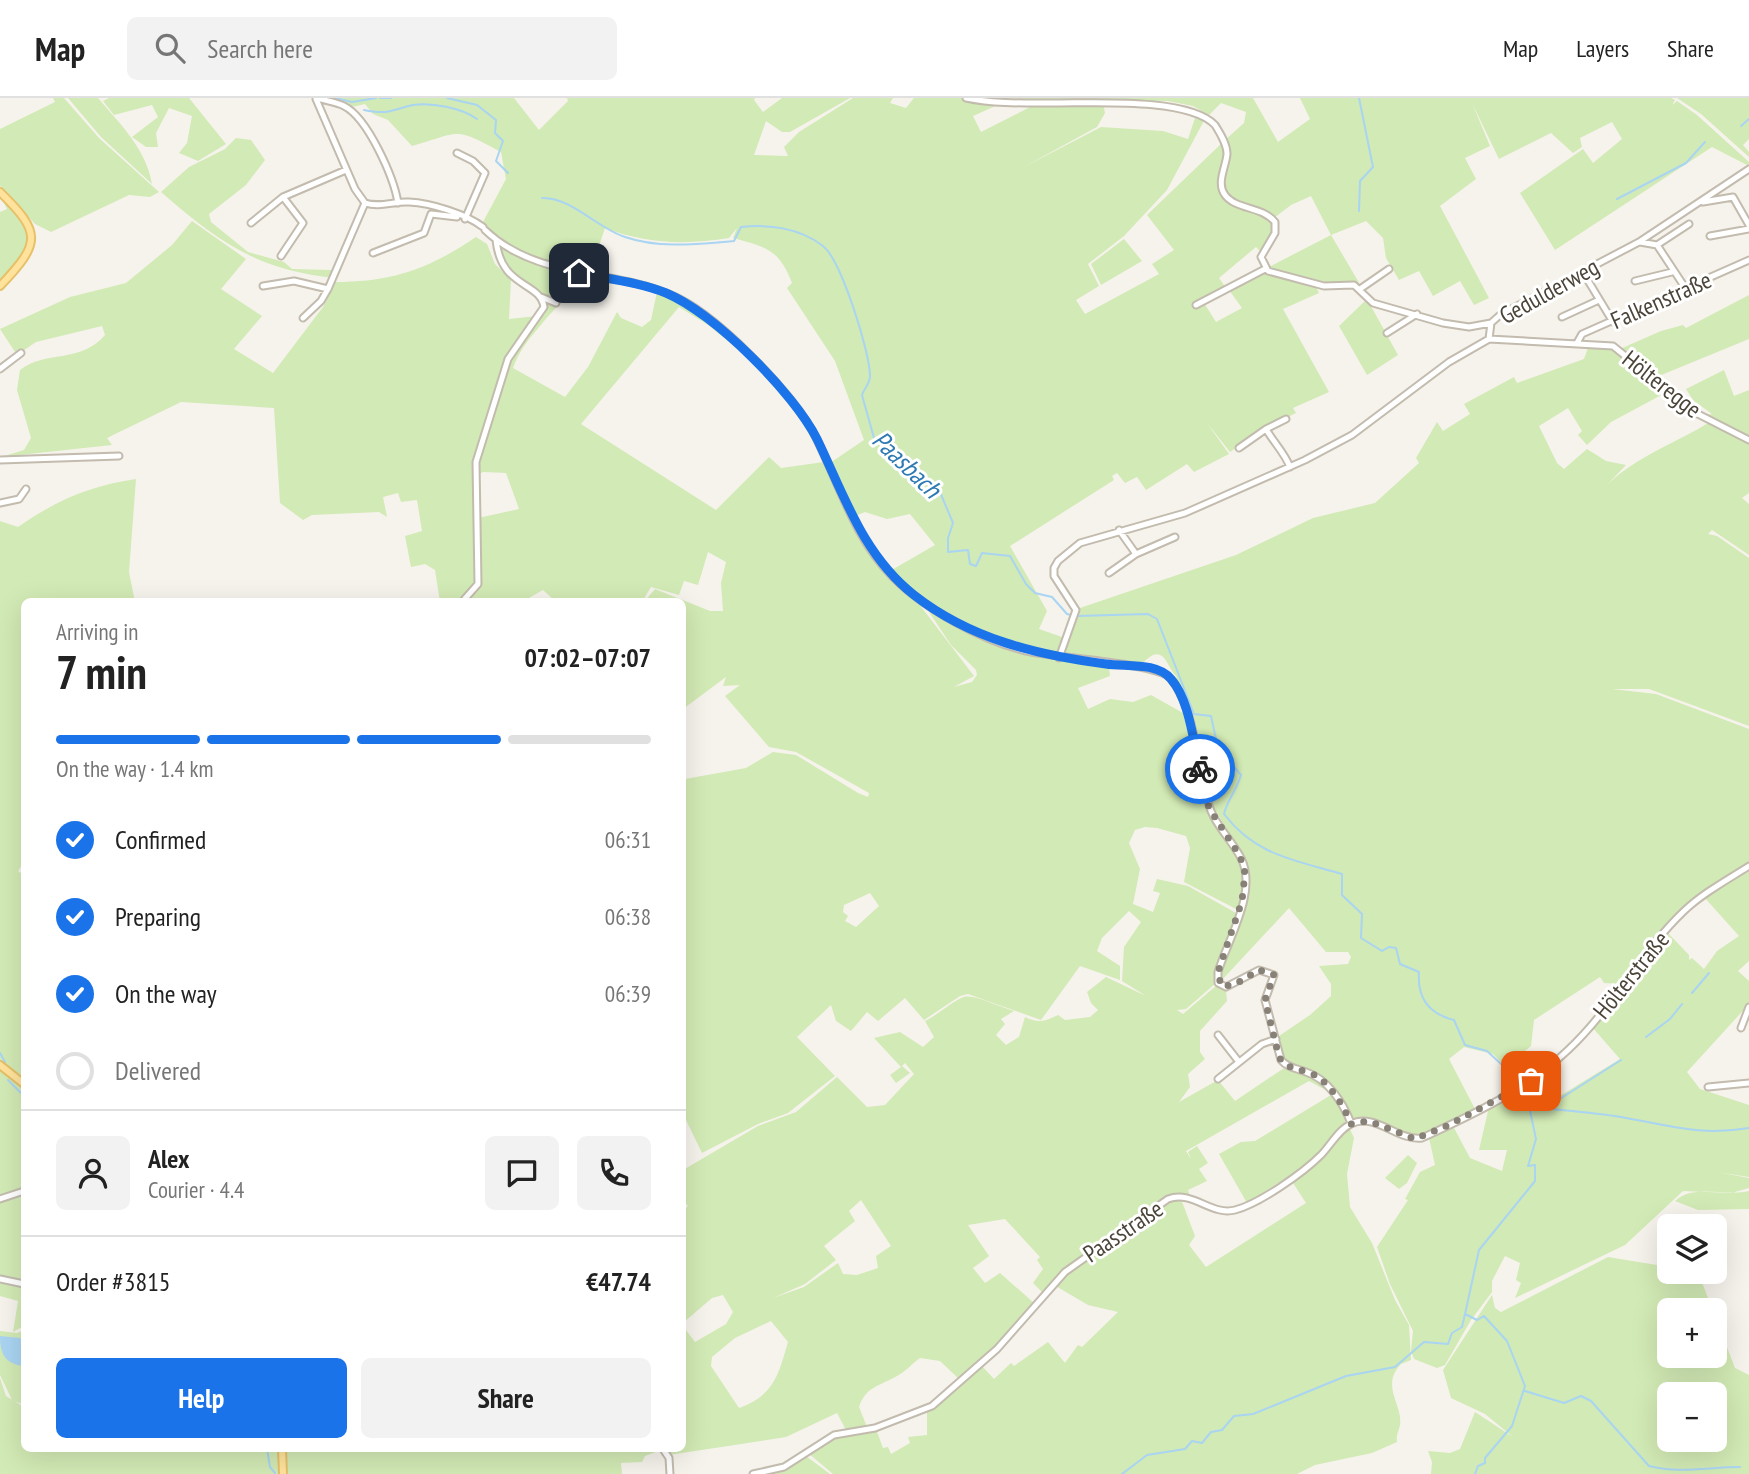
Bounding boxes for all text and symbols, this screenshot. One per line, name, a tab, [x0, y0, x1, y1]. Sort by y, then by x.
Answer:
search box	[127, 17, 617, 80]
text: Map	[35, 27, 85, 70]
icon: search	[151, 29, 189, 67]
text: Search here	[207, 32, 313, 65]
text: Map	[1503, 33, 1538, 64]
text: Layers	[1576, 33, 1629, 64]
text: Share	[1667, 33, 1714, 64]
pin	[549, 243, 609, 303]
street label: Gedulderweg	[1494, 251, 1604, 331]
icon: home	[560, 254, 598, 292]
street label: Falkenstraße	[1606, 264, 1716, 336]
street label: Hölteregge	[1616, 343, 1708, 425]
water label: Paasbach	[866, 423, 949, 506]
text: Arriving in	[56, 617, 138, 646]
text: 07:02–07:07	[524, 641, 651, 674]
text: 7 min	[56, 642, 147, 702]
courier	[1165, 734, 1235, 804]
icon: bike	[1181, 750, 1219, 788]
text: On the way · 1.4 km	[56, 754, 213, 783]
icon: check	[56, 821, 94, 859]
text: Confirmed	[115, 823, 206, 856]
text: 06:31	[605, 825, 651, 854]
icon: check	[56, 898, 94, 936]
text: Preparing	[115, 900, 201, 933]
text: 06:38	[605, 902, 651, 931]
street label: Hölterstraße	[1586, 925, 1676, 1025]
icon: check	[56, 975, 94, 1013]
text: On the way	[115, 977, 217, 1010]
text: 06:39	[605, 979, 651, 1008]
pin	[1501, 1051, 1561, 1111]
text: Delivered	[115, 1054, 201, 1087]
icon: bag	[1512, 1062, 1550, 1100]
button: person	[56, 1136, 130, 1210]
button: chat	[485, 1136, 559, 1210]
button: phone	[577, 1136, 651, 1210]
text: Alex	[148, 1142, 189, 1175]
text: Courier · 4.4	[148, 1175, 244, 1204]
street label: Paasstraße	[1077, 1193, 1169, 1269]
map controls	[1657, 1214, 1727, 1452]
button: layers	[1657, 1214, 1727, 1284]
text: Order #3815	[56, 1265, 171, 1298]
text: €47.74	[586, 1265, 651, 1298]
button: +	[1657, 1298, 1727, 1368]
button: Help	[56, 1358, 347, 1438]
button: Share	[361, 1358, 651, 1438]
button: −	[1657, 1382, 1727, 1452]

